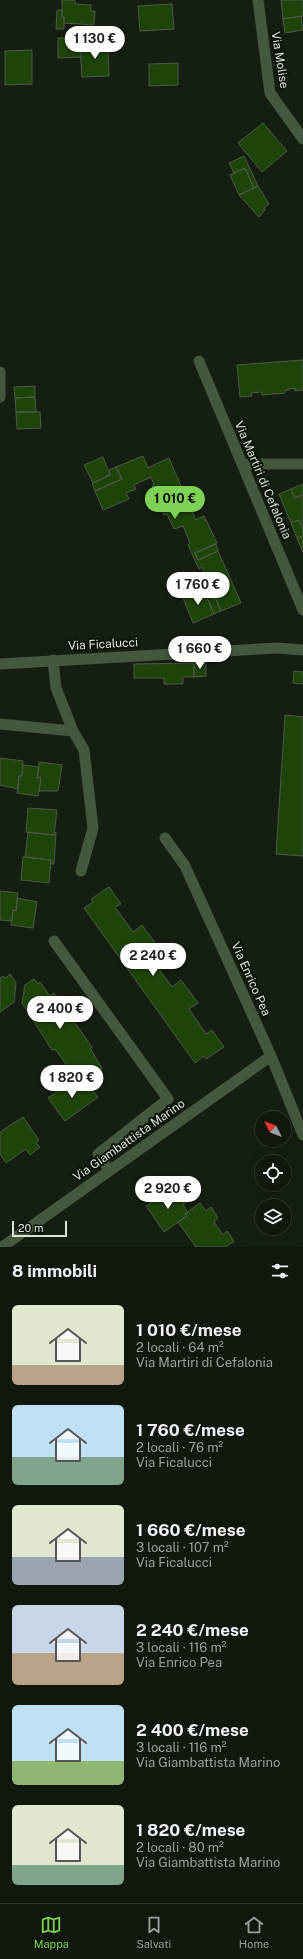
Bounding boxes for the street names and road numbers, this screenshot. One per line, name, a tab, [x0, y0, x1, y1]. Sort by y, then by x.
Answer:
street label: Via Molise	[269, 31, 291, 90]
street label: Via Martiri di Cefalonia	[232, 419, 294, 541]
street label: Via Ficalucci	[68, 635, 138, 653]
street label: Via Enrico Pea	[228, 940, 274, 1018]
street label: Via Giambattista Marino	[70, 1096, 188, 1184]

